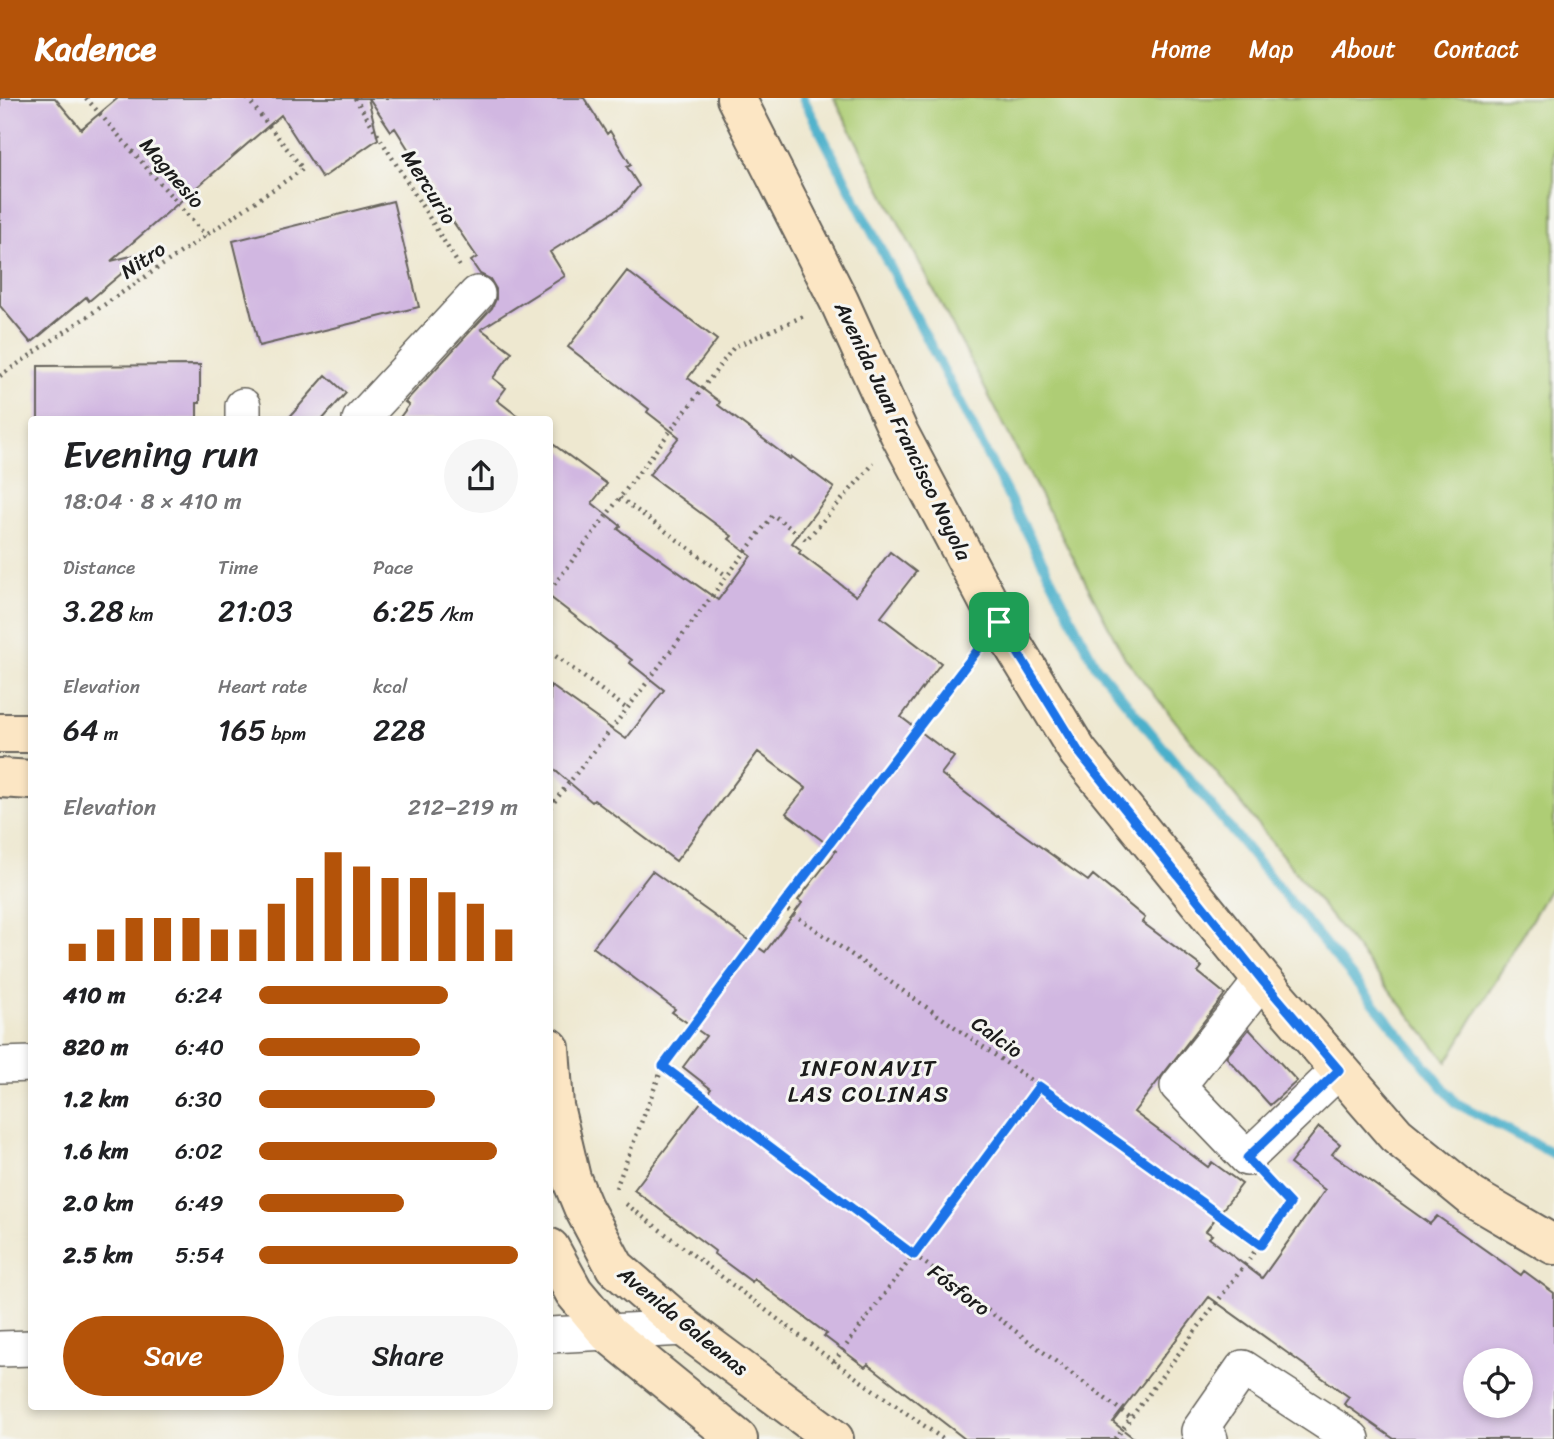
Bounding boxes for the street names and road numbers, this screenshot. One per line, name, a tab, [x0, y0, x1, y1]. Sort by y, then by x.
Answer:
street label: Magnesio	[130, 128, 215, 218]
street label: Mercurio	[391, 142, 467, 233]
street label: Nitro	[112, 230, 174, 289]
street label: Avenida Juan Francisco Noyola	[823, 294, 983, 568]
street label: Calcio	[963, 1005, 1031, 1069]
street label: Fósforo	[919, 1254, 999, 1327]
street label: Avenida Galeanas	[608, 1255, 757, 1386]

